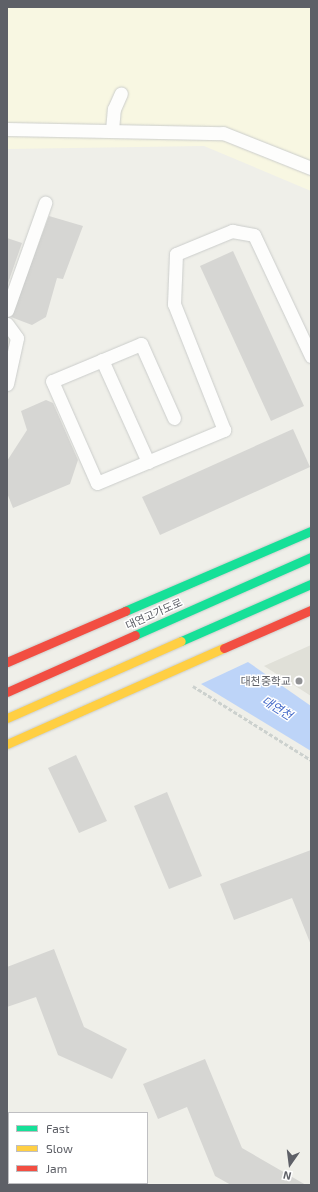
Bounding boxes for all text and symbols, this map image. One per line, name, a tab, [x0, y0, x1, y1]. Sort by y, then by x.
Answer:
street label: 대연고가도로	[124, 596, 184, 632]
place label: 대천중학교	[240, 674, 291, 688]
marker: 대천중학교	[294, 676, 304, 686]
water label: 대연천	[259, 693, 295, 723]
legend	[8, 1112, 148, 1184]
text: Fast	[46, 1121, 69, 1135]
text: Slow	[46, 1141, 73, 1155]
north arrow	[270, 1144, 310, 1184]
text: Jam	[46, 1161, 67, 1175]
text: N	[282, 1169, 292, 1183]

